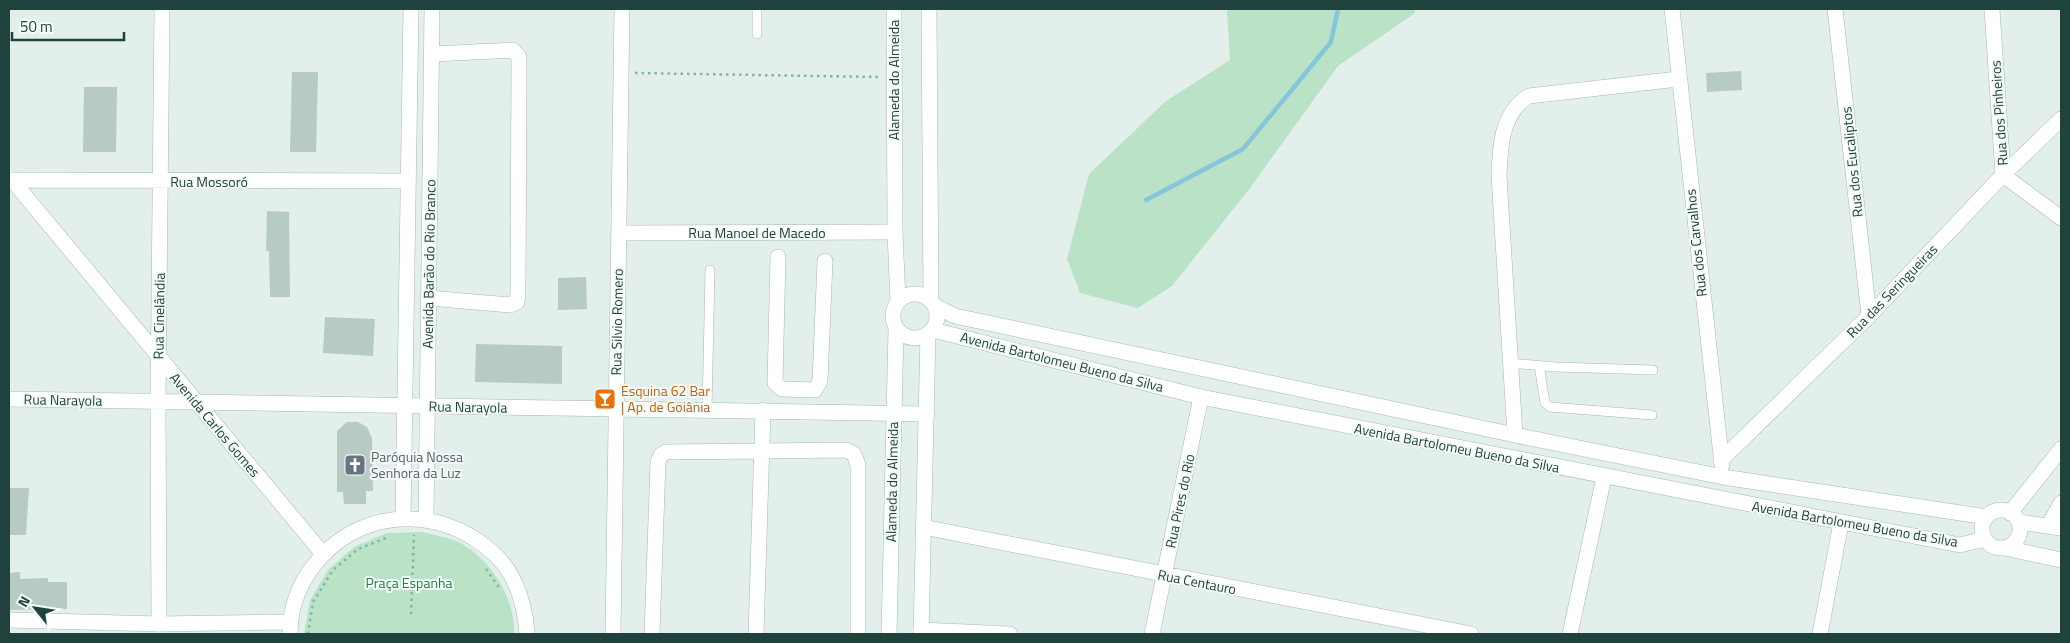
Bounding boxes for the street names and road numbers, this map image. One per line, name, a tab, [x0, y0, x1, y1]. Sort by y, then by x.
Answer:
street label: Alameda do Almeida	[883, 20, 904, 140]
street label: Rua dos Pinheiros	[1984, 60, 2013, 166]
street label: Rua dos Eucaliptos	[1835, 106, 1868, 218]
street label: Rua Mossoró	[170, 171, 248, 192]
street label: Avenida Barão do Rio Branco	[417, 179, 440, 349]
street label: Rua dos Carvalhos	[1679, 188, 1712, 298]
street label: Rua Manoel de Macedo	[688, 222, 826, 243]
street label: Rua das Seringueiras	[1841, 239, 1942, 342]
street label: Rua Silvio Romero	[605, 268, 628, 376]
street label: Rua Cinelândia	[147, 272, 170, 359]
street label: Avenida Bartolomeu Bueno da Silva	[958, 326, 1166, 397]
street label: Avenida Carlos Gomes	[165, 368, 265, 482]
street label: Rua Narayola	[24, 388, 103, 411]
street label: Rua Narayola	[429, 395, 508, 418]
street label: Avenida Bartolomeu Bueno da Silva	[1353, 417, 1562, 478]
street label: Alameda do Almeida	[880, 422, 903, 542]
street label: Rua Pires do Rio	[1159, 452, 1200, 550]
street label: Avenida Bartolomeu Bueno da Silva	[1750, 495, 1960, 552]
street label: Rua Centauro	[1156, 564, 1238, 599]

